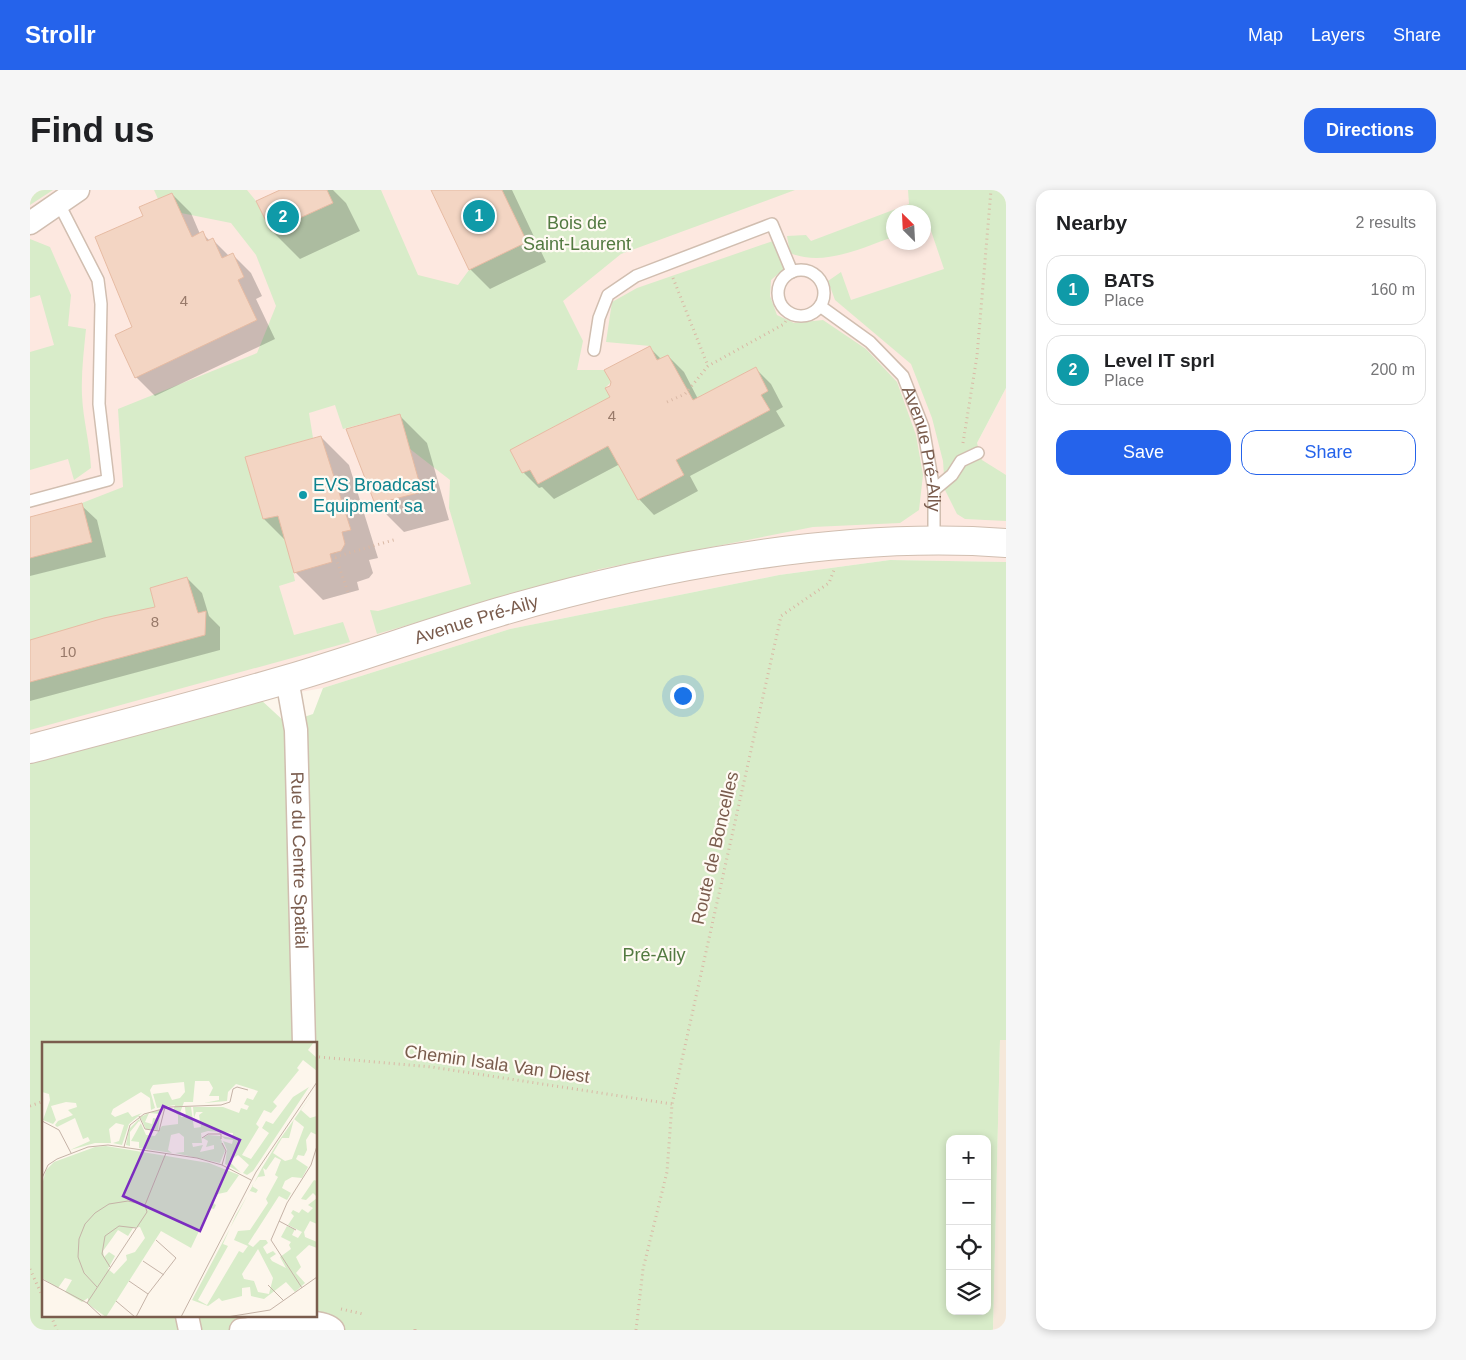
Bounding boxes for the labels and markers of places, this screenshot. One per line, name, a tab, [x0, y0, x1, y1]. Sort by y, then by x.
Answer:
pin: 1	[463, 197, 495, 235]
pin: 2	[267, 198, 299, 236]
place label: EVS Broadcast Equipment sa	[313, 475, 435, 516]
marker: EVS Broadcast Equipment sa	[297, 489, 309, 501]

